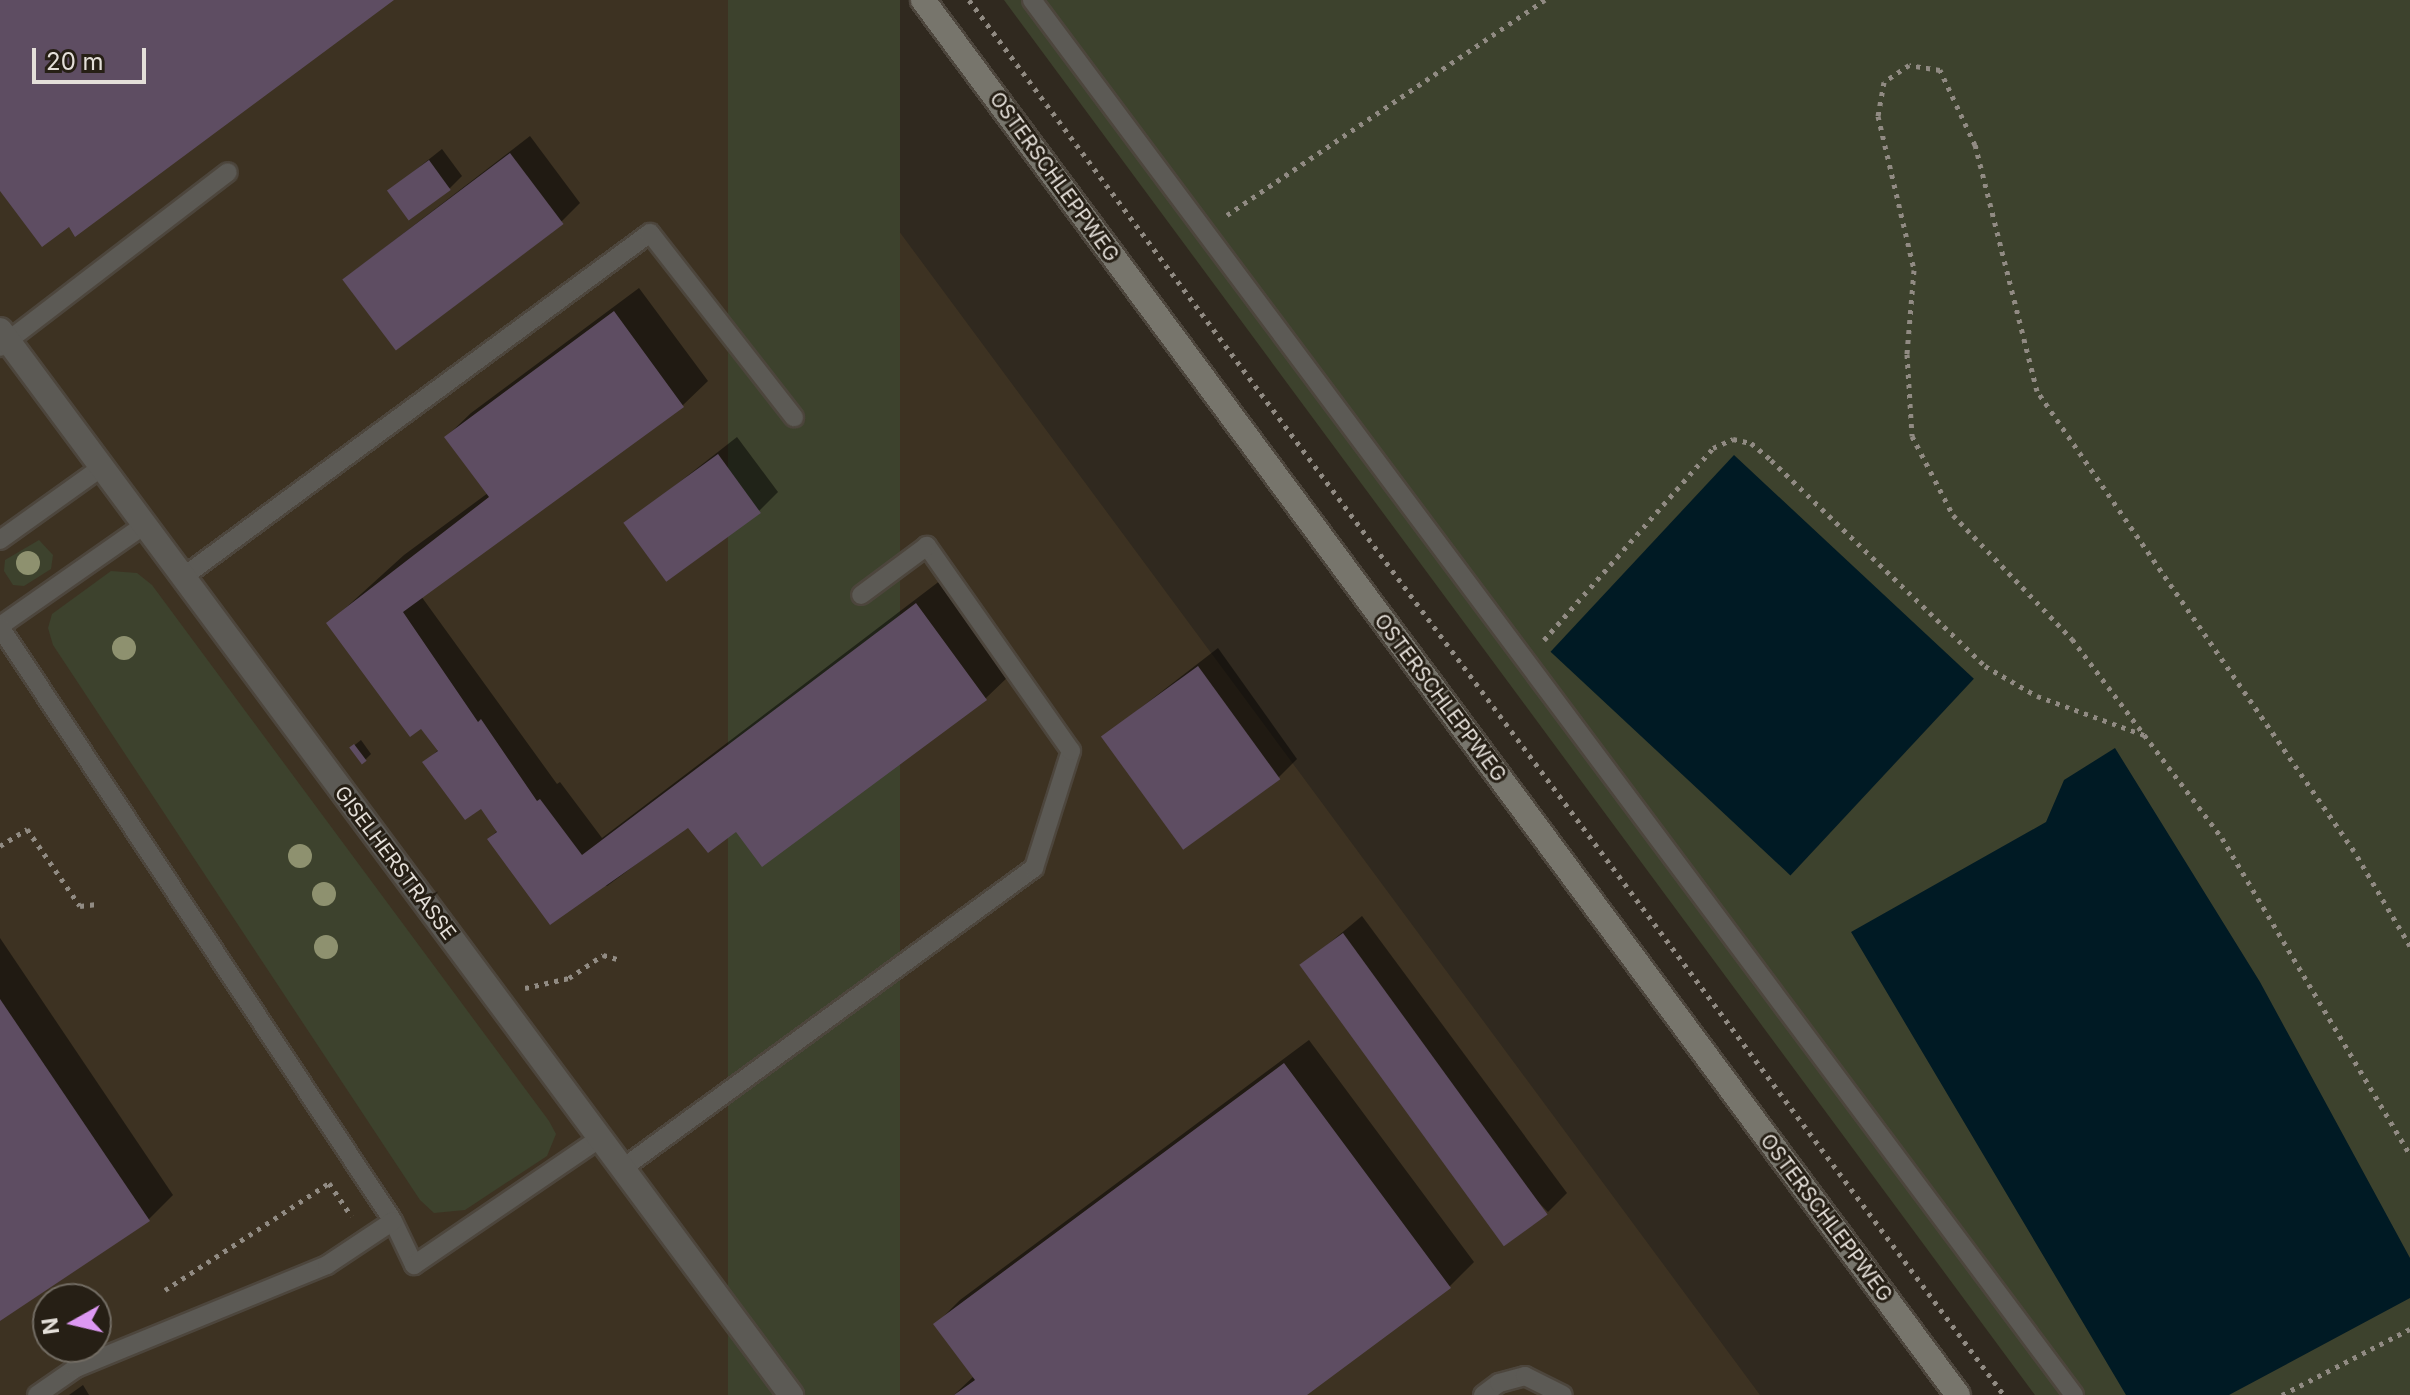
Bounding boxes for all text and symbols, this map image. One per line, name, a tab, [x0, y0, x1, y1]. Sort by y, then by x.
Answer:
scale bar	[36, 32, 150, 82]
text: 20 m	[46, 47, 104, 76]
street label: OSTERSCHLEPPWEG	[984, 88, 1124, 266]
street label: OSTERSCHLEPPWEG	[1369, 609, 1511, 787]
street label: GISELHERSTRASSE	[329, 781, 461, 945]
street label: OSTERSCHLEPPWEG	[1755, 1129, 1897, 1307]
north arrow	[32, 1283, 112, 1363]
text: N	[36, 1316, 64, 1336]

